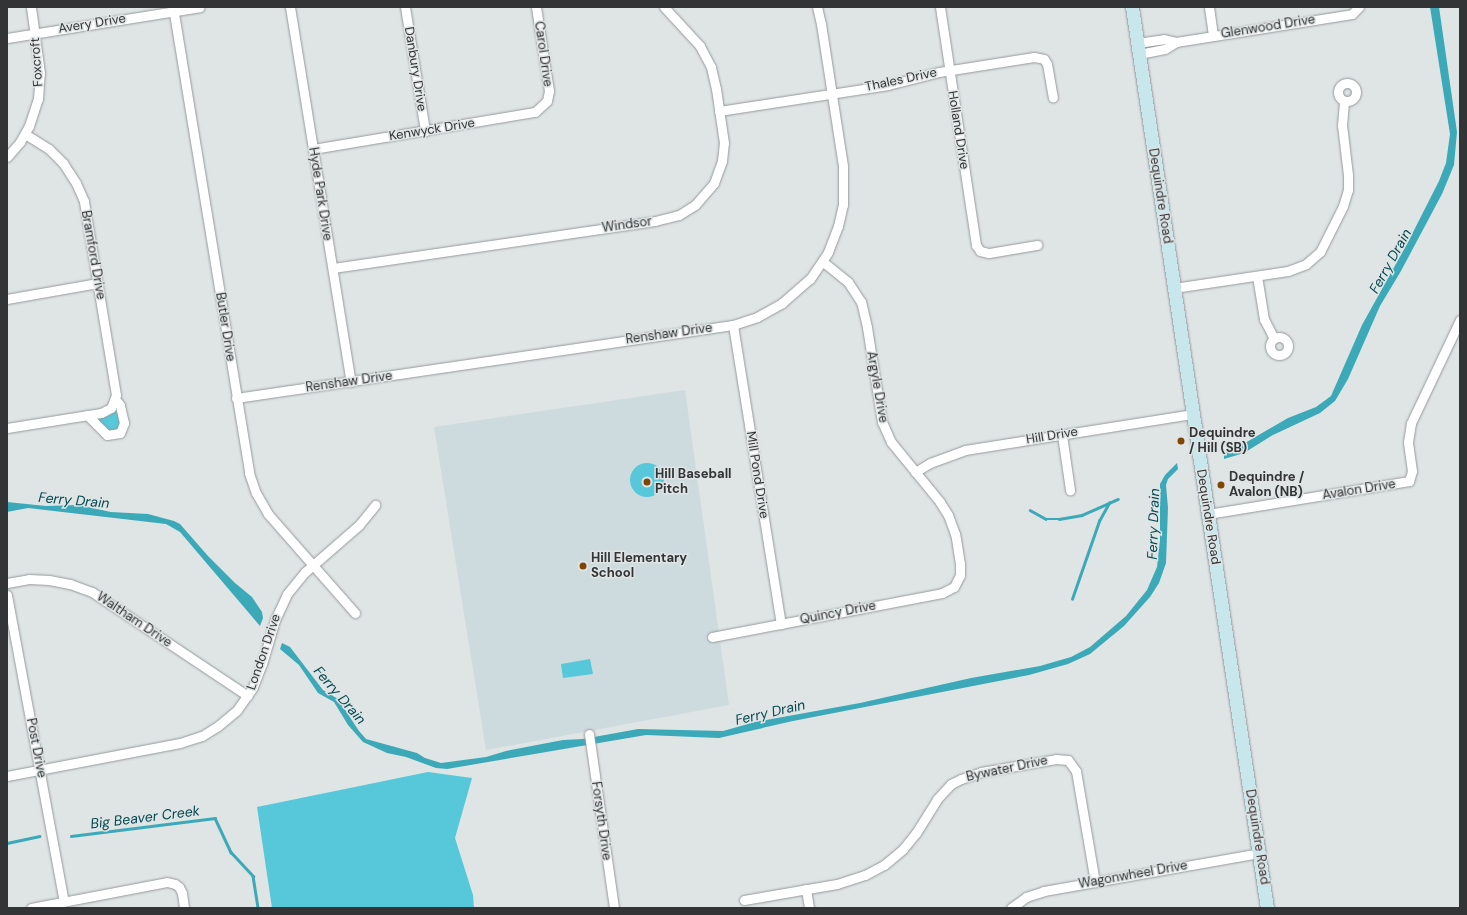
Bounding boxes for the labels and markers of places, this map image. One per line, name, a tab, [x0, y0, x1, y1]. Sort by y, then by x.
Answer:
place label: Dequindre / Hill (SB)	[1189, 426, 1256, 457]
marker: Dequindre / Hill (SB)	[1176, 436, 1186, 446]
place label: Hill Baseball Pitch	[655, 467, 732, 498]
place label: Dequindre / Avalon (NB)	[1229, 470, 1304, 501]
marker: Hill Baseball Pitch	[642, 477, 652, 487]
marker: Dequindre / Avalon (NB)	[1216, 480, 1226, 490]
place label: Hill Elementary School	[591, 551, 687, 582]
marker: Hill Elementary School	[578, 561, 588, 571]

